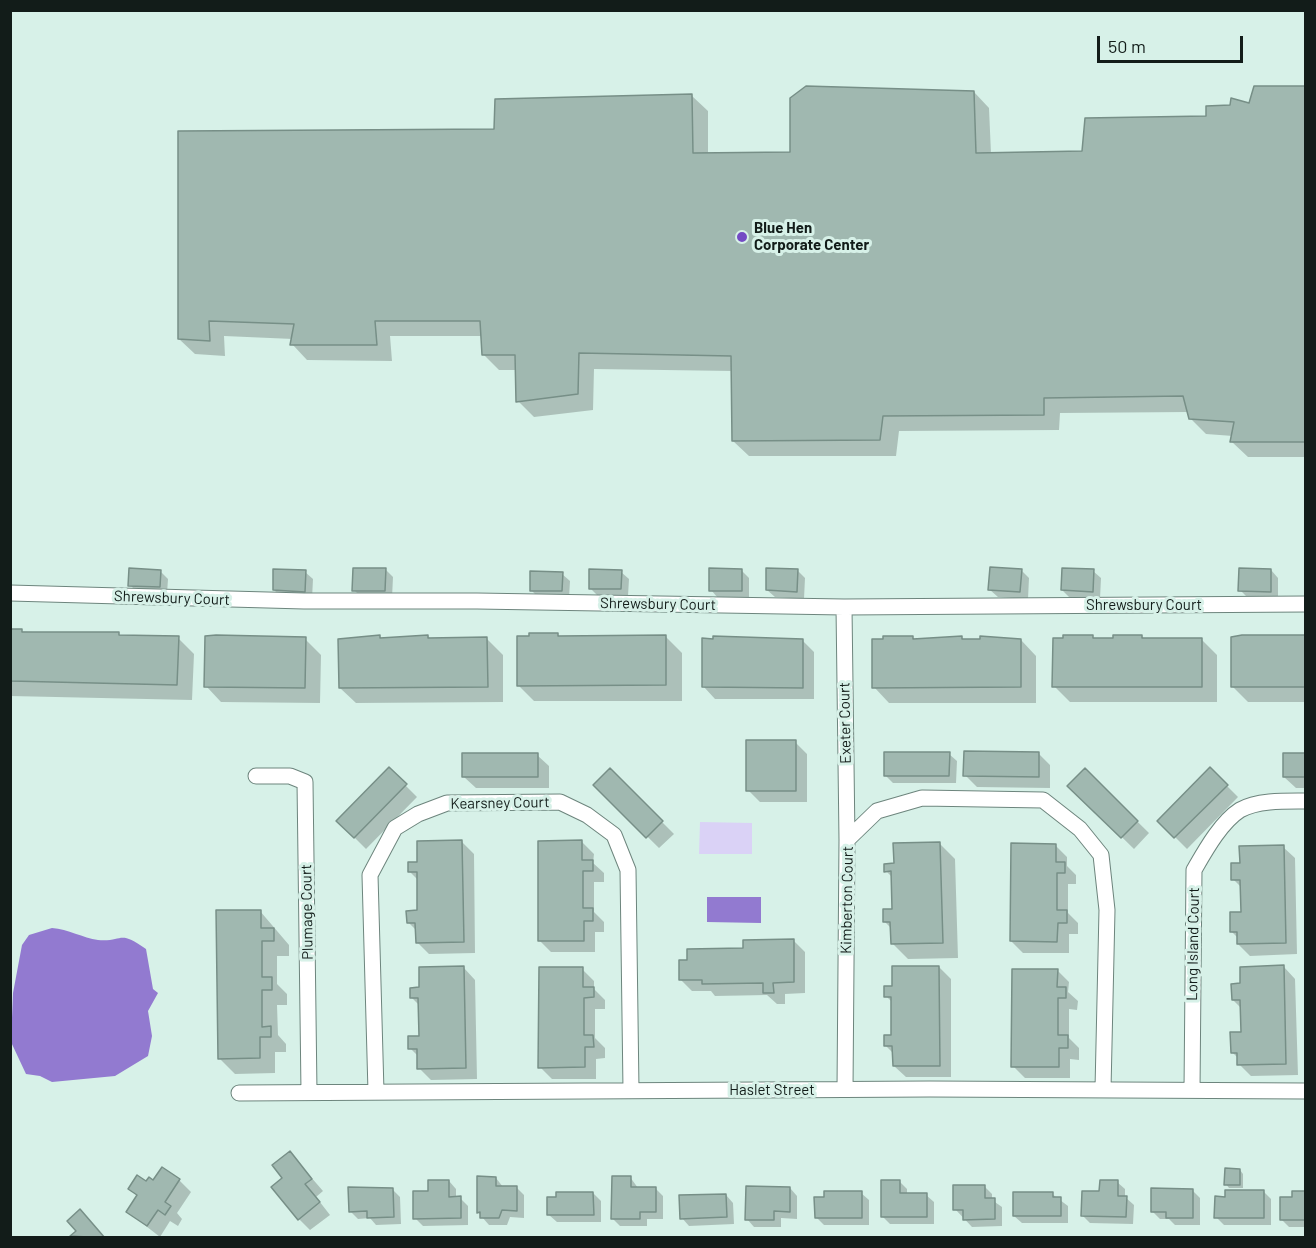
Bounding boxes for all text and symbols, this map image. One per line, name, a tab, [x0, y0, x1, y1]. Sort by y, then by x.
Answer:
scale bar	[1100, 24, 1246, 62]
text: 50 m	[1108, 35, 1146, 57]
place label: Blue Hen Corporate Center	[754, 219, 869, 254]
marker: Blue Hen Corporate Center	[735, 230, 749, 244]
street label: Shrewsbury Court	[114, 587, 230, 609]
street label: Shrewsbury Court	[600, 594, 716, 614]
street label: Shrewsbury Court	[1086, 596, 1202, 614]
street label: Exeter Court	[835, 682, 855, 764]
street label: Kearsney Court	[450, 793, 550, 813]
street label: Kimberton Court	[837, 846, 857, 954]
street label: Plumage Court	[297, 864, 317, 960]
street label: Long Island Court	[1183, 887, 1203, 1001]
street label: Haslet Street	[729, 1081, 815, 1099]

